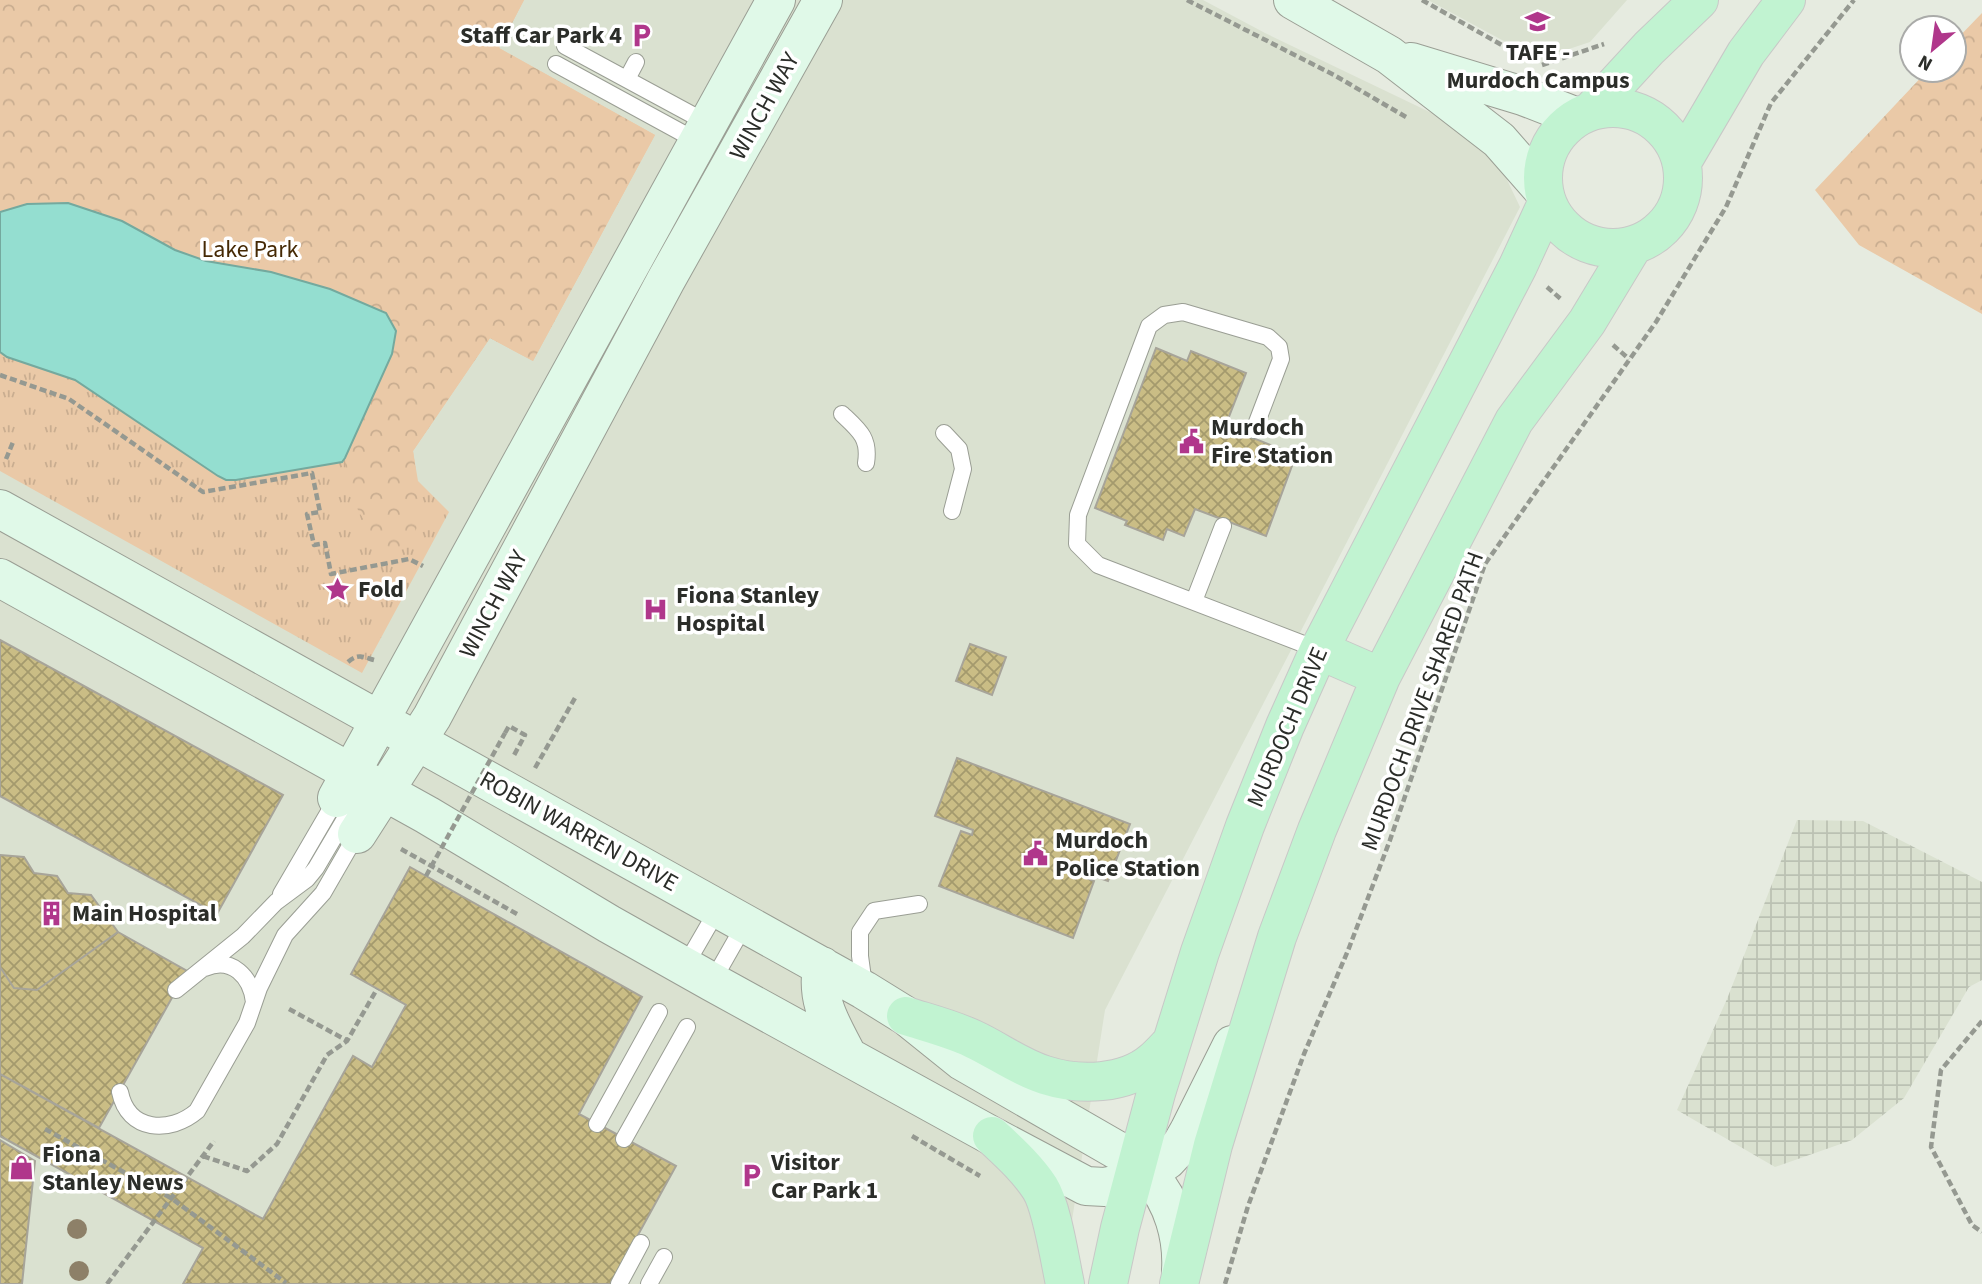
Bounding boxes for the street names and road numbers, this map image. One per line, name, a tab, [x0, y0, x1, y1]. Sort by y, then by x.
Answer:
street label: WINCH WAY	[721, 46, 809, 166]
street label: WINCH WAY	[450, 543, 537, 664]
street label: MURDOCH DRIVE SHARED PATH	[1352, 547, 1493, 856]
street label: MURDOCH DRIVE	[1238, 642, 1337, 813]
street label: ROBIN WARREN DRIVE	[473, 762, 684, 901]

